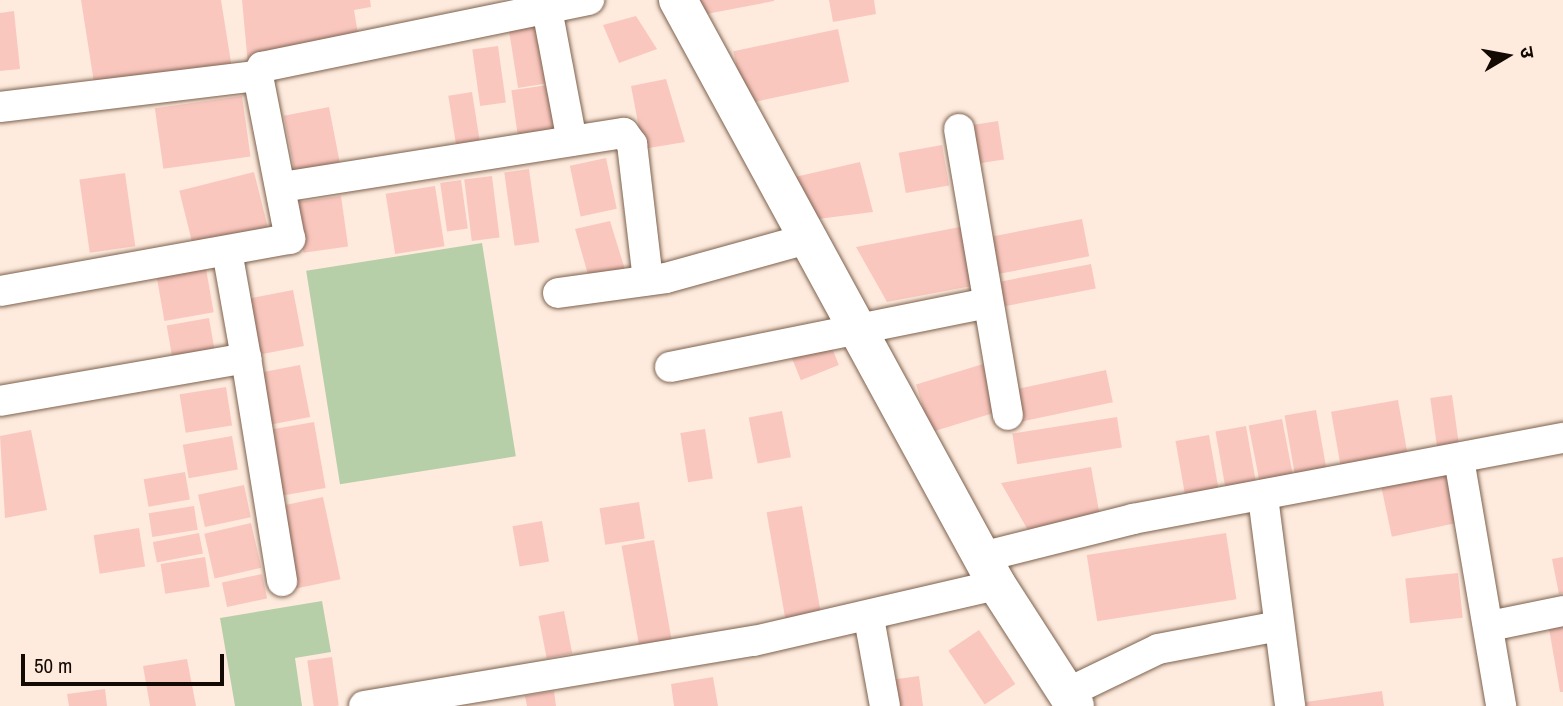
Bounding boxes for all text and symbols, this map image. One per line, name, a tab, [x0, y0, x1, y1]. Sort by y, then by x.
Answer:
north arrow	[1472, 21, 1542, 91]
text: उ	[1514, 45, 1541, 60]
scale bar	[24, 640, 228, 684]
text: 50 m	[34, 651, 72, 680]

